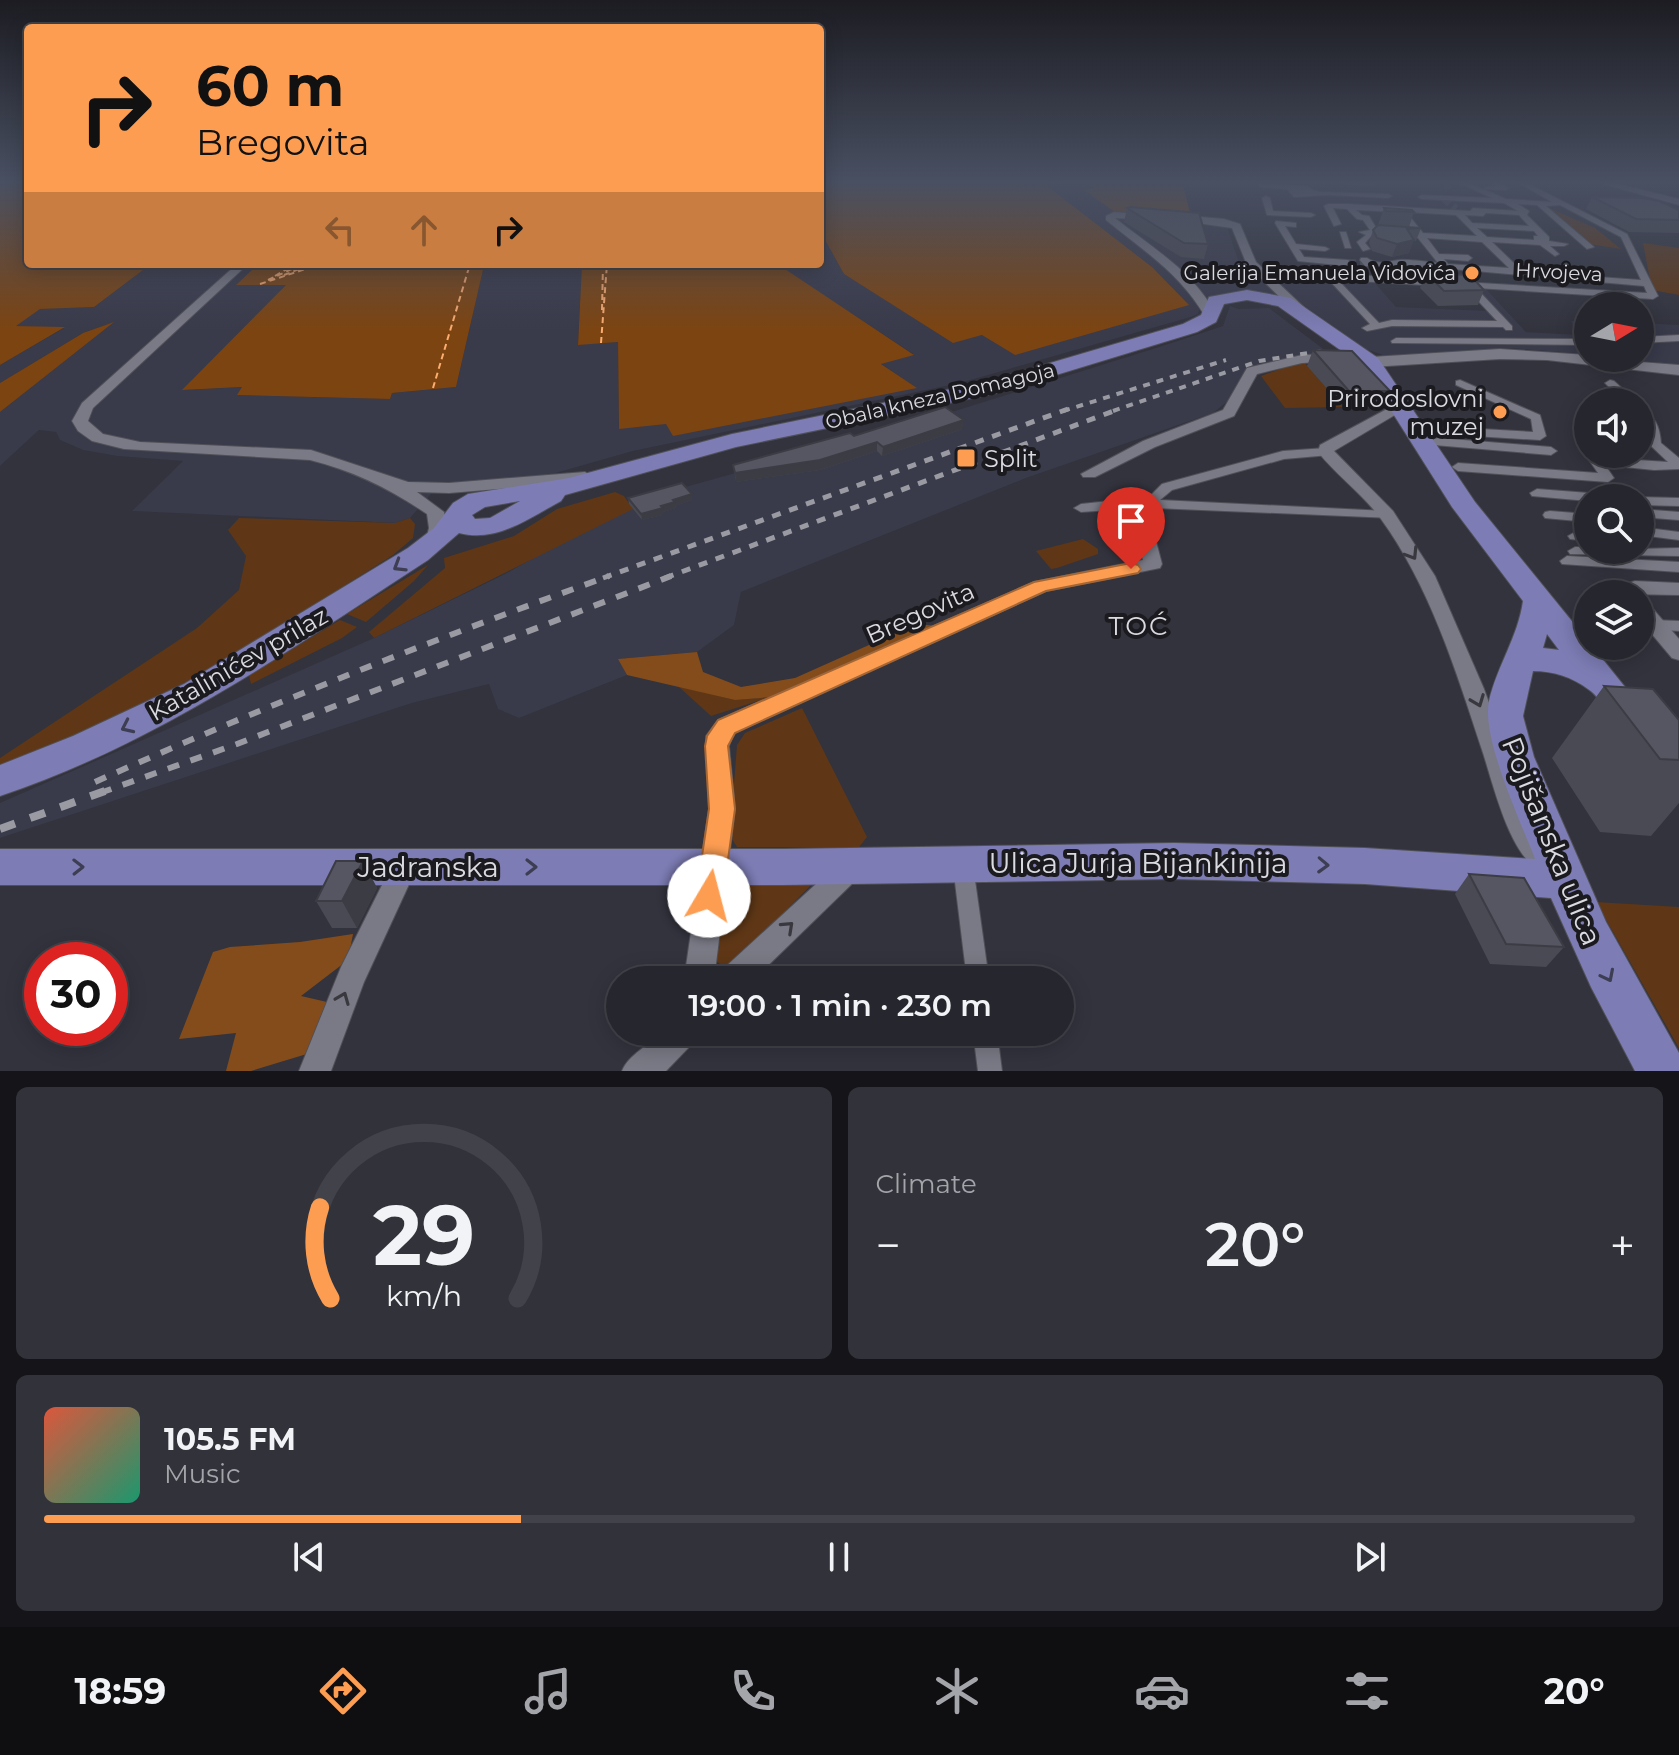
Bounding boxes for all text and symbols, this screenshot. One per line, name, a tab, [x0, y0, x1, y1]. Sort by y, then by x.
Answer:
text: 60 m	[196, 52, 344, 120]
icon: right	[64, 56, 168, 160]
text: Bregovita	[196, 120, 370, 164]
icon: left	[318, 208, 362, 252]
icon: ahead	[402, 208, 446, 252]
icon: right	[486, 208, 530, 252]
street label: Hrvojeva	[1515, 258, 1603, 286]
place label: Galerija Emanuela Vidovića	[1184, 261, 1456, 285]
marker: Galerija Emanuela Vidovića	[1463, 264, 1481, 282]
north arrow	[1574, 292, 1654, 372]
map controls	[1574, 292, 1654, 660]
street label: Obala kneza Domagoja	[823, 358, 1057, 434]
place label: Prirodoslovni muzej	[1327, 384, 1484, 441]
button: sound	[1574, 388, 1654, 468]
marker: Prirodoslovni muzej	[1491, 403, 1509, 421]
place label: Split	[984, 444, 1038, 473]
marker: Split	[955, 447, 977, 469]
button: search	[1574, 484, 1654, 564]
pin	[1097, 487, 1165, 569]
icon: arrive	[1109, 499, 1153, 543]
one-way arrow	[1402, 545, 1417, 560]
one-way arrow	[393, 557, 408, 572]
street label: Bregovita	[861, 576, 979, 650]
button: layers	[1574, 580, 1654, 660]
street label: Katalinićev prilaz	[143, 601, 333, 727]
district label: TOĆ	[1108, 610, 1170, 642]
one-way arrow	[1468, 693, 1485, 707]
one-way arrow	[121, 717, 136, 733]
street label: Pojišanska ulica	[1495, 732, 1609, 950]
street label: Ulica Jurja Bijankinija	[988, 846, 1288, 880]
street label: Jadranska	[356, 850, 499, 884]
position arrow	[667, 854, 751, 938]
one-way arrow	[1317, 856, 1330, 873]
one-way arrow	[72, 858, 85, 875]
one-way arrow	[525, 858, 538, 876]
one-way arrow	[779, 922, 794, 936]
speed limit sign: 30	[24, 942, 128, 1046]
one-way arrow	[1599, 967, 1614, 982]
text: 19:00 · 1 min · 230 m	[688, 987, 992, 1024]
one-way arrow	[333, 992, 349, 1006]
text: Climate	[876, 1168, 977, 1200]
text: 29	[373, 1184, 475, 1286]
text: 20°	[1205, 1208, 1305, 1281]
text: −	[876, 1218, 901, 1272]
text: +	[1610, 1218, 1635, 1272]
text: km/h	[386, 1278, 462, 1313]
text: 105.5 FM	[164, 1421, 296, 1458]
text: Music	[164, 1458, 241, 1490]
icon: previous	[287, 1535, 331, 1579]
icon: pause	[817, 1535, 861, 1579]
icon: next	[1348, 1535, 1392, 1579]
icon: directions	[315, 1663, 371, 1719]
icon: music	[520, 1663, 576, 1719]
icon: phone	[725, 1663, 781, 1719]
icon: climate	[929, 1663, 985, 1719]
icon: car	[1134, 1663, 1190, 1719]
icon: filters	[1339, 1663, 1395, 1719]
text: 18:59	[74, 1669, 166, 1713]
text: 20°	[1544, 1669, 1604, 1713]

